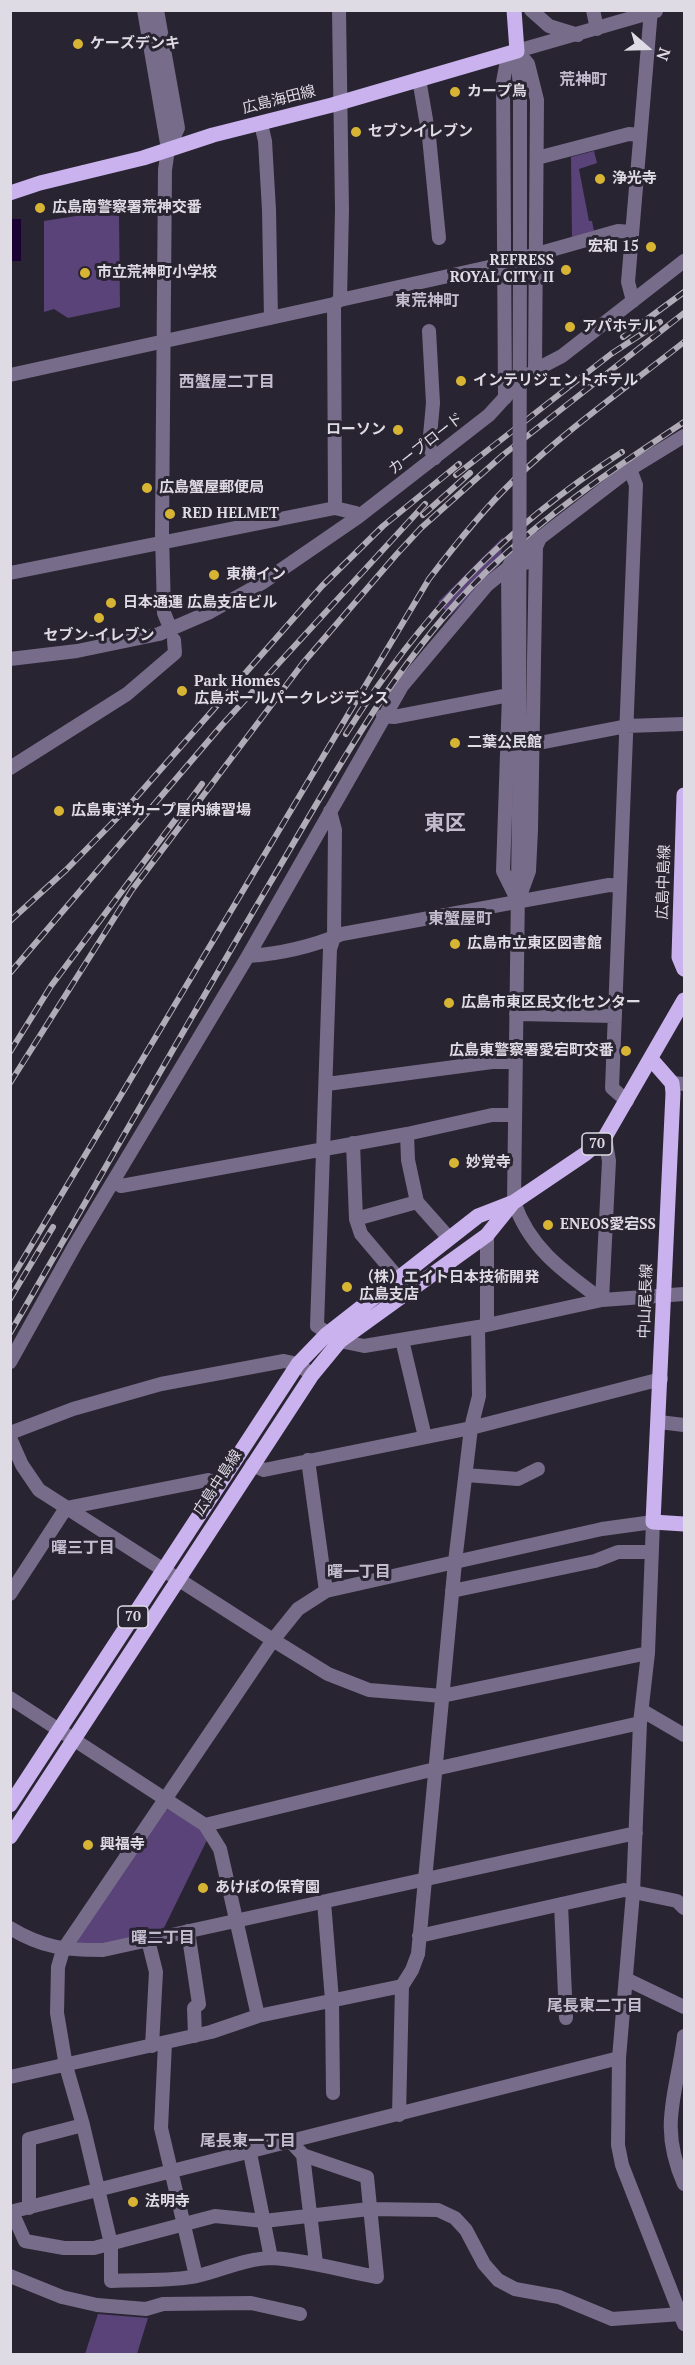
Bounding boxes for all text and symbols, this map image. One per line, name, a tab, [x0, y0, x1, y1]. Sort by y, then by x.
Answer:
north arrow	[617, 18, 677, 78]
place label: ケーズデンキ	[90, 35, 180, 53]
marker: ケーズデンキ	[71, 37, 85, 51]
text: N	[652, 45, 676, 64]
district label: 荒神町	[559, 70, 607, 90]
street label: 広島海田線	[240, 82, 318, 118]
place label: カープ鳥	[467, 83, 527, 101]
marker: カープ鳥	[448, 85, 462, 99]
place label: セブンイレブン	[368, 123, 473, 141]
marker: セブンイレブン	[349, 125, 363, 139]
place label: 浄光寺	[612, 170, 657, 188]
marker: 浄光寺	[593, 172, 607, 186]
place label: 広島南警察署荒神交番	[52, 199, 202, 217]
marker: 広島南警察署荒神交番	[33, 201, 47, 215]
place label: 宏和 15	[588, 238, 639, 256]
marker: 宏和 15	[644, 240, 658, 254]
place label: REFRESS ROYAL CITY II	[450, 252, 554, 287]
marker: REFRESS ROYAL CITY II	[559, 263, 573, 277]
place label: 市立荒神町小学校	[97, 264, 217, 282]
marker: 市立荒神町小学校	[78, 266, 92, 280]
district label: 東荒神町	[395, 291, 459, 311]
place label: アパホテル	[582, 318, 657, 336]
marker: アパホテル	[563, 320, 577, 334]
district label: 西蟹屋二丁目	[179, 372, 275, 392]
place label: インテリジェントホテル	[473, 372, 638, 390]
marker: インテリジェントホテル	[454, 374, 468, 388]
street label: カープロード	[385, 409, 467, 479]
place label: ローソン	[326, 421, 386, 439]
marker: ローソン	[391, 423, 405, 437]
place label: 広島蟹屋郵便局	[159, 479, 264, 497]
marker: 広島蟹屋郵便局	[140, 481, 154, 495]
place label: RED HELMET	[182, 505, 279, 523]
marker: RED HELMET	[163, 507, 177, 521]
place label: 東横イン	[226, 566, 286, 584]
marker: 東横イン	[207, 568, 221, 582]
place label: 日本通運 広島支店ビル	[123, 594, 277, 612]
marker: 日本通運 広島支店ビル	[104, 596, 118, 610]
marker: セブン-イレブン	[92, 611, 106, 625]
place label: セブン-イレブン	[43, 627, 155, 645]
place label: Park Homes 広島ボールパークレジデンス	[194, 673, 389, 708]
marker: Park Homes 広島ボールパークレジデンス	[175, 684, 189, 698]
place label: 二葉公民館	[467, 734, 542, 752]
marker: 二葉公民館	[448, 736, 462, 750]
place label: 広島東洋カープ屋内練習場	[71, 802, 251, 820]
marker: 広島東洋カープ屋内練習場	[52, 804, 66, 818]
district label: 東区	[424, 811, 466, 837]
street label: 広島中島線	[654, 844, 674, 920]
district label: 東蟹屋町	[428, 909, 492, 929]
place label: 広島市立東区図書館	[467, 935, 602, 953]
marker: 広島市立東区図書館	[448, 937, 462, 951]
place label: 広島市東区民文化センター	[461, 994, 641, 1012]
marker: 広島市東区民文化センター	[442, 996, 456, 1010]
place label: 広島東警察署愛宕町交番	[449, 1042, 614, 1060]
marker: 広島東警察署愛宕町交番	[619, 1044, 633, 1058]
road number: 70	[582, 1133, 612, 1155]
place label: 妙覚寺	[466, 1154, 511, 1172]
marker: 妙覚寺	[447, 1156, 461, 1170]
place label: ENEOS愛宕SS	[560, 1216, 656, 1234]
marker: ENEOS愛宕SS	[541, 1218, 555, 1232]
street label: 中山尾長線	[636, 1263, 656, 1339]
place label: （株）エイト日本技術開発 広島支店	[359, 1269, 539, 1304]
marker: （株）エイト日本技術開発 広島支店	[340, 1280, 354, 1294]
street label: 広島中島線	[190, 1447, 246, 1519]
district label: 曙三丁目	[51, 1538, 115, 1558]
district label: 曙一丁目	[327, 1562, 391, 1582]
road number: 70	[118, 1606, 148, 1628]
place label: 興福寺	[100, 1836, 145, 1854]
marker: 興福寺	[81, 1838, 95, 1852]
place label: あけぼの保育園	[215, 1879, 320, 1897]
marker: あけぼの保育園	[196, 1881, 210, 1895]
district label: 曙二丁目	[131, 1928, 195, 1948]
district label: 尾長東二丁目	[547, 1996, 643, 2016]
district label: 尾長東一丁目	[200, 2131, 296, 2151]
place label: 法明寺	[145, 2193, 190, 2211]
marker: 法明寺	[126, 2195, 140, 2209]

